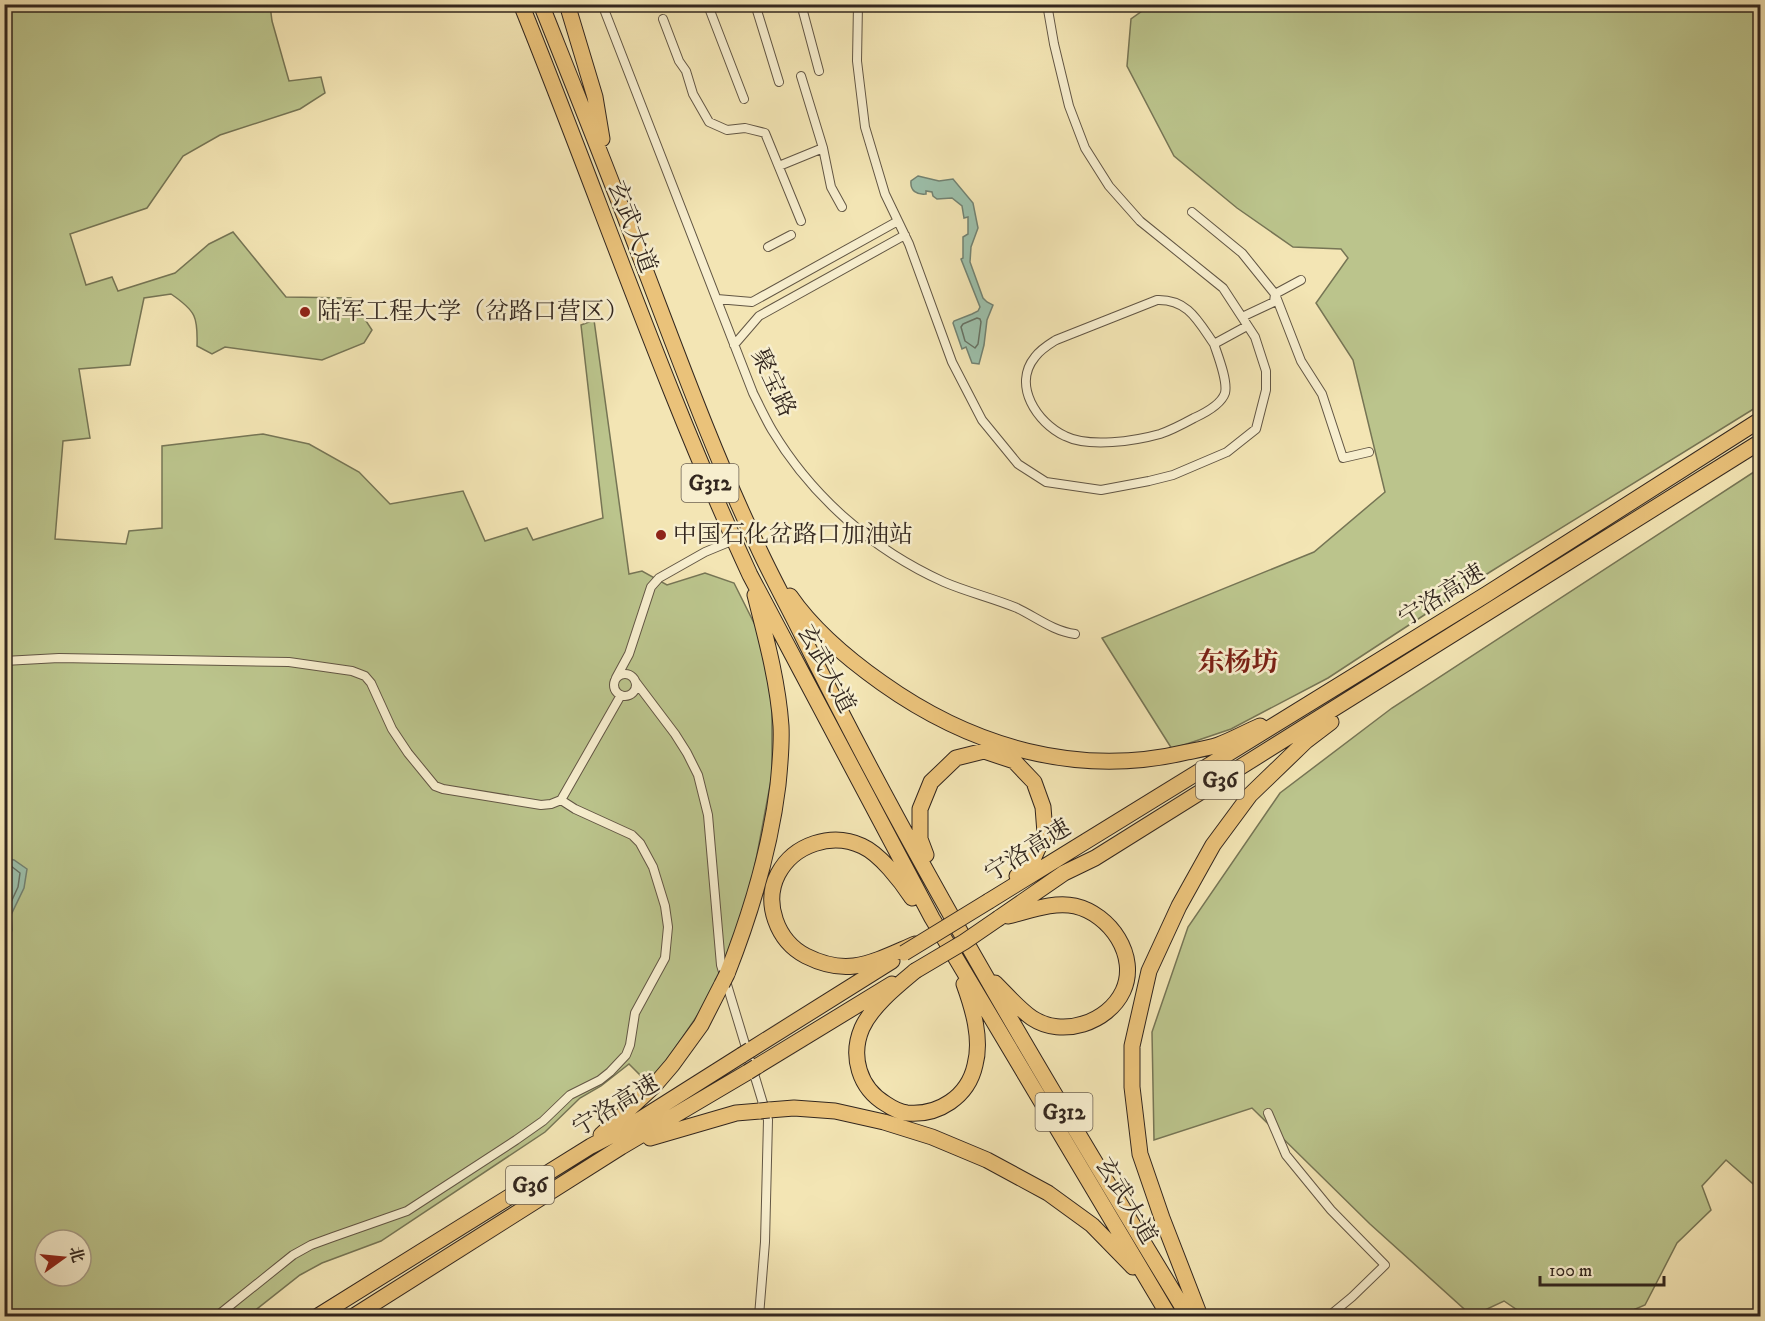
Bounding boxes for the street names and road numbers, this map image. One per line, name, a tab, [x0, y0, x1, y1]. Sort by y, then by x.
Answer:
street label: 玄武大道	[601, 177, 663, 277]
street label: 聚宝路	[744, 344, 802, 422]
road number: G312	[682, 464, 738, 502]
street label: 宁洛高速	[1393, 558, 1491, 634]
street label: 玄武大道	[790, 620, 862, 718]
road number: G36	[1196, 761, 1244, 799]
street label: 宁洛高速	[979, 813, 1077, 889]
street label: 宁洛高速	[567, 1068, 665, 1144]
road number: G312	[1036, 1093, 1092, 1131]
street label: 玄武大道	[1088, 1152, 1164, 1250]
road number: G36	[506, 1166, 554, 1204]

